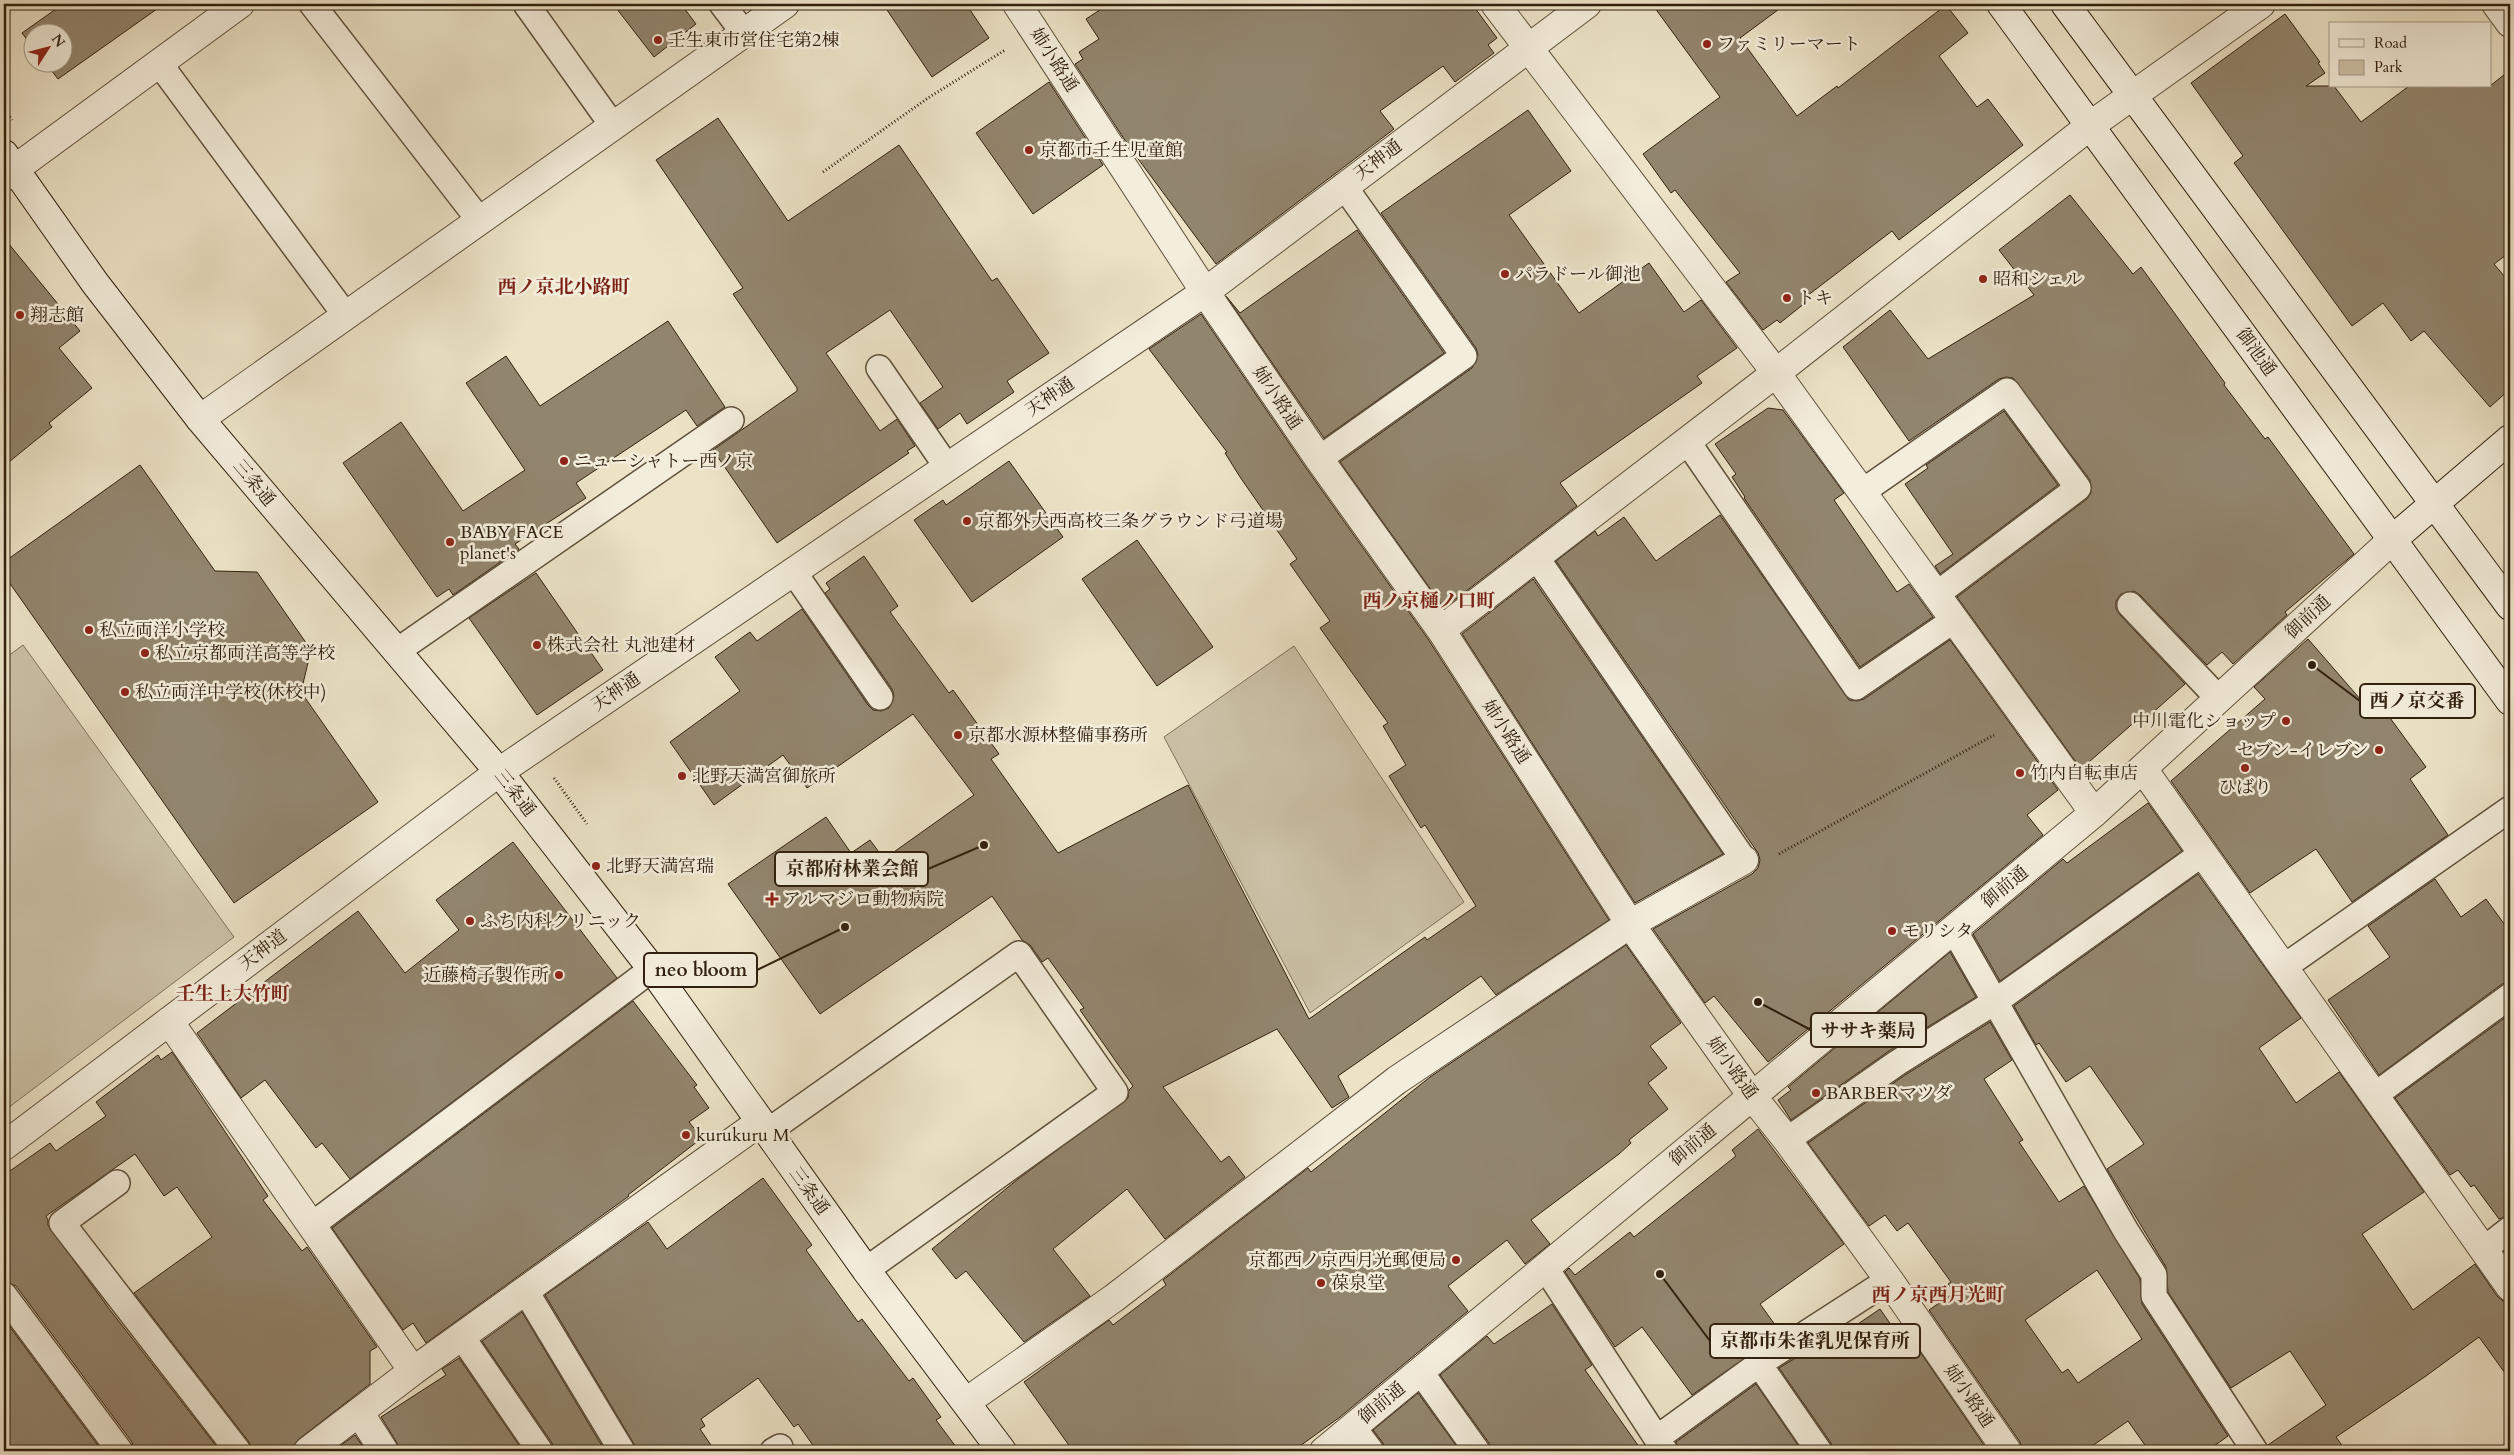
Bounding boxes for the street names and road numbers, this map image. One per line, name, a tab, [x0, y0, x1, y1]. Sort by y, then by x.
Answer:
street label: 姉小路通	[1024, 23, 1084, 97]
street label: 天神通	[1349, 134, 1407, 186]
street label: 御池通	[2230, 323, 2282, 381]
street label: 姉小路通	[1247, 361, 1307, 435]
street label: 天神通	[1021, 372, 1079, 422]
street label: 三条通	[227, 454, 281, 512]
street label: 御前通	[2280, 589, 2336, 645]
street label: 天神通	[587, 667, 645, 717]
street label: 姉小路通	[1476, 695, 1536, 769]
street label: 三条通	[489, 764, 541, 822]
street label: 御前通	[1976, 860, 2034, 914]
street label: 天神道	[234, 924, 292, 976]
street label: 姉小路通	[1701, 1032, 1763, 1104]
street label: 御前通	[1664, 1118, 1722, 1172]
street label: 三条通	[783, 1162, 835, 1220]
street label: 姉小路通	[1938, 1359, 2000, 1433]
street label: 御前通	[1353, 1376, 1411, 1430]

